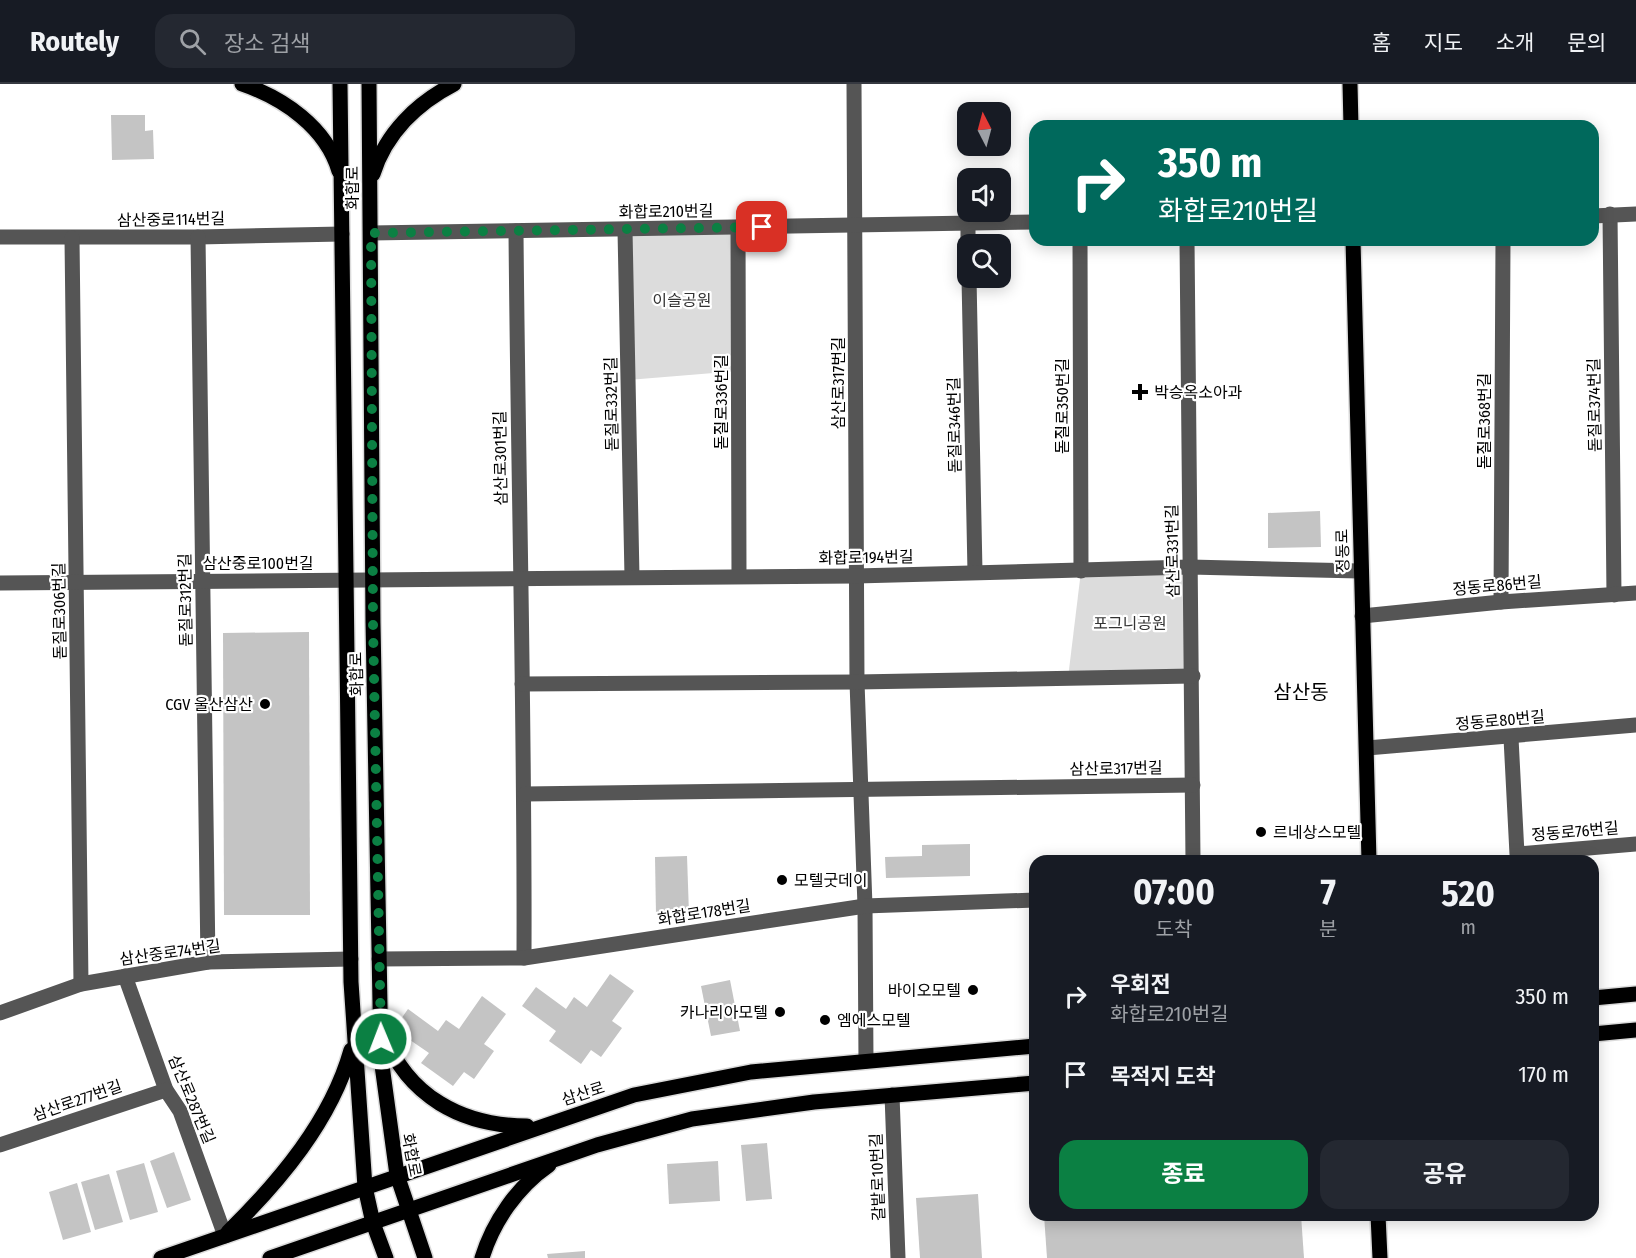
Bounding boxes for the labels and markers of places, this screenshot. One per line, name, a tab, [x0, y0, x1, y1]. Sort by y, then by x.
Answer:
pin	[736, 201, 787, 252]
marker: 박승옥소아과	[1131, 383, 1149, 401]
place label: 박승옥소아과	[1154, 383, 1243, 402]
place label: CGV 울산삼산	[165, 695, 253, 714]
marker: CGV 울산삼산	[258, 697, 272, 711]
place label: 르네상스모텔	[1273, 823, 1361, 842]
marker: 르네상스모텔	[1254, 825, 1268, 839]
place label: 모텔굿데이	[794, 871, 868, 890]
marker: 모텔굿데이	[775, 873, 789, 887]
place label: 바이오모텔	[887, 981, 961, 1000]
marker: 바이오모텔	[966, 983, 980, 997]
place label: 카나리아모텔	[680, 1003, 768, 1022]
marker: 카나리아모텔	[773, 1005, 787, 1019]
place label: 엠에스모텔	[837, 1011, 911, 1030]
marker: 엠에스모텔	[818, 1013, 832, 1027]

